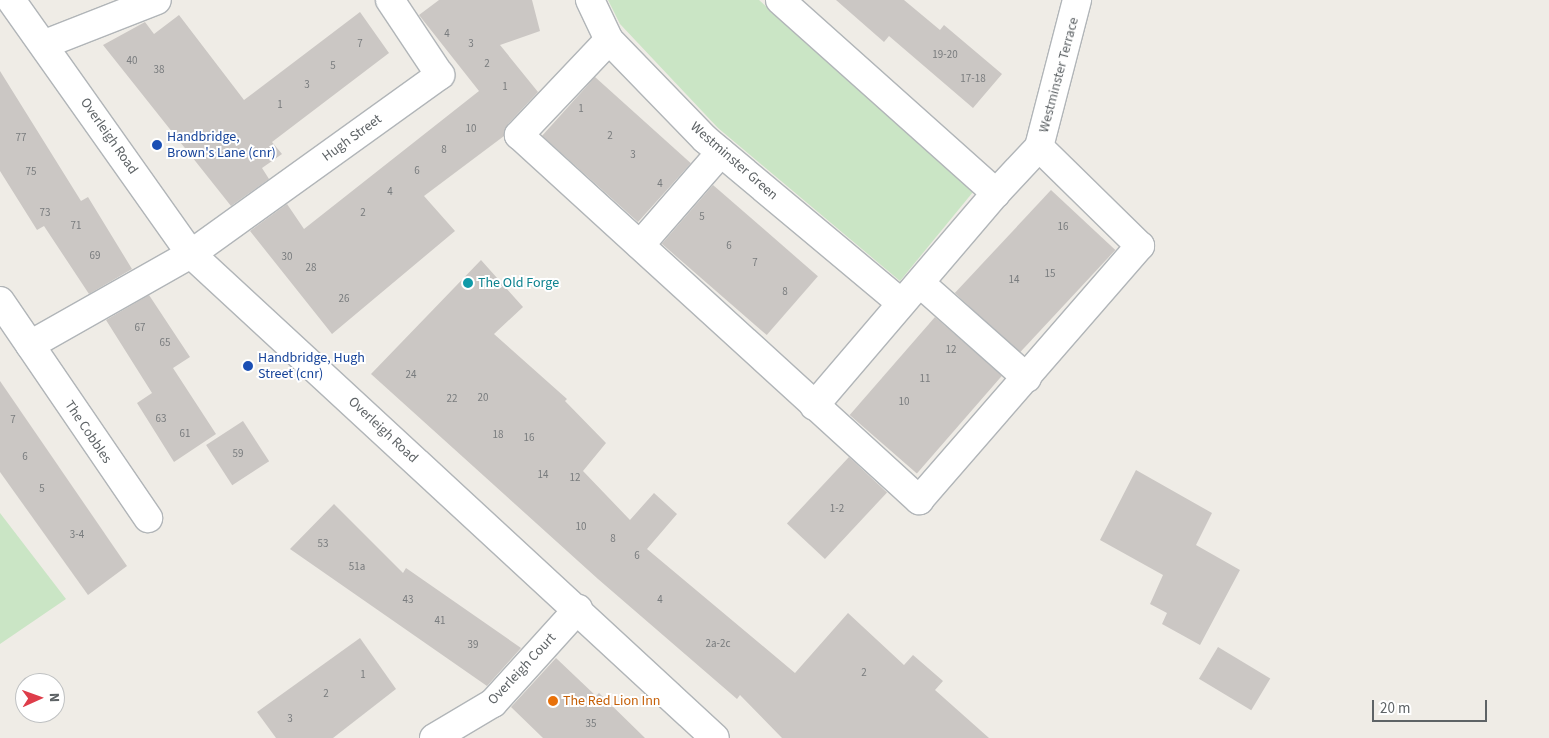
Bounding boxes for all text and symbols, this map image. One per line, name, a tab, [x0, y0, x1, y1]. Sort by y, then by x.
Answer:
street label: Westminster Terrace	[1036, 15, 1082, 135]
house number: 4	[444, 27, 450, 41]
house number: 7	[357, 37, 363, 51]
house number: 3	[468, 37, 474, 51]
house number: 19-20	[932, 48, 958, 62]
house number: 40	[127, 54, 137, 68]
house number: 2	[484, 57, 490, 71]
house number: 5	[330, 59, 336, 73]
house number: 38	[154, 63, 164, 77]
house number: 17-18	[960, 72, 986, 86]
house number: 3	[304, 78, 310, 92]
house number: 1	[502, 80, 508, 94]
street label: Overleigh Road	[77, 95, 141, 177]
house number: 1	[277, 98, 283, 112]
house number: 1	[578, 102, 584, 116]
street label: Hugh Street	[319, 111, 385, 165]
street label: Westminster Green	[687, 118, 781, 204]
house number: 10	[466, 122, 476, 136]
place label: Handbridge, Brown's Lane (cnr)	[167, 129, 276, 162]
house number: 2	[607, 129, 613, 143]
house number: 77	[16, 131, 26, 145]
marker: Handbridge, Brown's Lane (cnr)	[151, 139, 163, 151]
house number: 8	[441, 143, 447, 157]
house number: 3	[630, 148, 636, 162]
house number: 6	[414, 164, 420, 178]
house number: 75	[26, 165, 36, 179]
house number: 4	[657, 177, 663, 191]
house number: 4	[387, 185, 393, 199]
house number: 73	[40, 206, 50, 220]
house number: 2	[360, 206, 366, 220]
house number: 5	[699, 210, 705, 224]
house number: 71	[71, 219, 81, 233]
house number: 16	[1058, 220, 1068, 234]
house number: 6	[726, 239, 732, 253]
house number: 69	[90, 249, 100, 263]
house number: 30	[282, 250, 292, 264]
house number: 7	[752, 256, 758, 270]
house number: 28	[306, 261, 316, 275]
house number: 15	[1045, 267, 1055, 281]
house number: 14	[1009, 273, 1019, 287]
place label: The Old Forge	[478, 275, 559, 291]
marker: The Old Forge	[462, 277, 474, 289]
house number: 8	[782, 285, 788, 299]
house number: 26	[339, 292, 349, 306]
house number: 67	[135, 321, 145, 335]
house number: 65	[160, 336, 170, 350]
house number: 12	[946, 343, 956, 357]
place label: Handbridge, Hugh Street (cnr)	[258, 350, 365, 382]
marker: Handbridge, Hugh Street (cnr)	[242, 360, 254, 372]
house number: 24	[406, 368, 416, 382]
house number: 11	[920, 372, 930, 386]
house number: 20	[478, 391, 488, 405]
house number: 22	[447, 392, 457, 406]
street label: Overleigh Road	[345, 393, 421, 467]
house number: 10	[899, 395, 909, 409]
street label: The Cobbles	[61, 397, 115, 467]
house number: 63	[156, 412, 166, 426]
house number: 7	[10, 413, 16, 427]
house number: 61	[180, 427, 190, 441]
house number: 18	[493, 428, 503, 442]
house number: 16	[524, 431, 534, 445]
house number: 59	[233, 447, 243, 461]
house number: 6	[22, 450, 28, 464]
house number: 14	[538, 468, 548, 482]
house number: 12	[570, 471, 580, 485]
house number: 5	[39, 482, 45, 496]
house number: 1-2	[830, 502, 844, 516]
house number: 10	[576, 520, 586, 534]
house number: 3-4	[70, 528, 84, 542]
house number: 8	[610, 532, 616, 546]
house number: 53	[318, 537, 328, 551]
house number: 6	[634, 549, 640, 563]
house number: 51a	[349, 560, 365, 574]
house number: 43	[403, 593, 413, 607]
house number: 4	[657, 593, 663, 607]
house number: 41	[435, 614, 445, 628]
street label: Overleigh Court	[485, 630, 559, 708]
house number: 2a-2c	[706, 637, 730, 651]
house number: 39	[468, 638, 478, 652]
house number: 2	[861, 666, 867, 680]
house number: 1	[360, 668, 366, 682]
north arrow	[15, 673, 65, 723]
house number: 2	[323, 687, 329, 701]
scale bar	[1374, 690, 1489, 722]
text: N	[44, 693, 64, 703]
place label: The Red Lion Inn	[563, 693, 660, 709]
marker: The Red Lion Inn	[547, 695, 559, 707]
text: 20 m	[1380, 698, 1410, 719]
house number: 3	[287, 712, 293, 726]
house number: 35	[586, 717, 596, 731]

